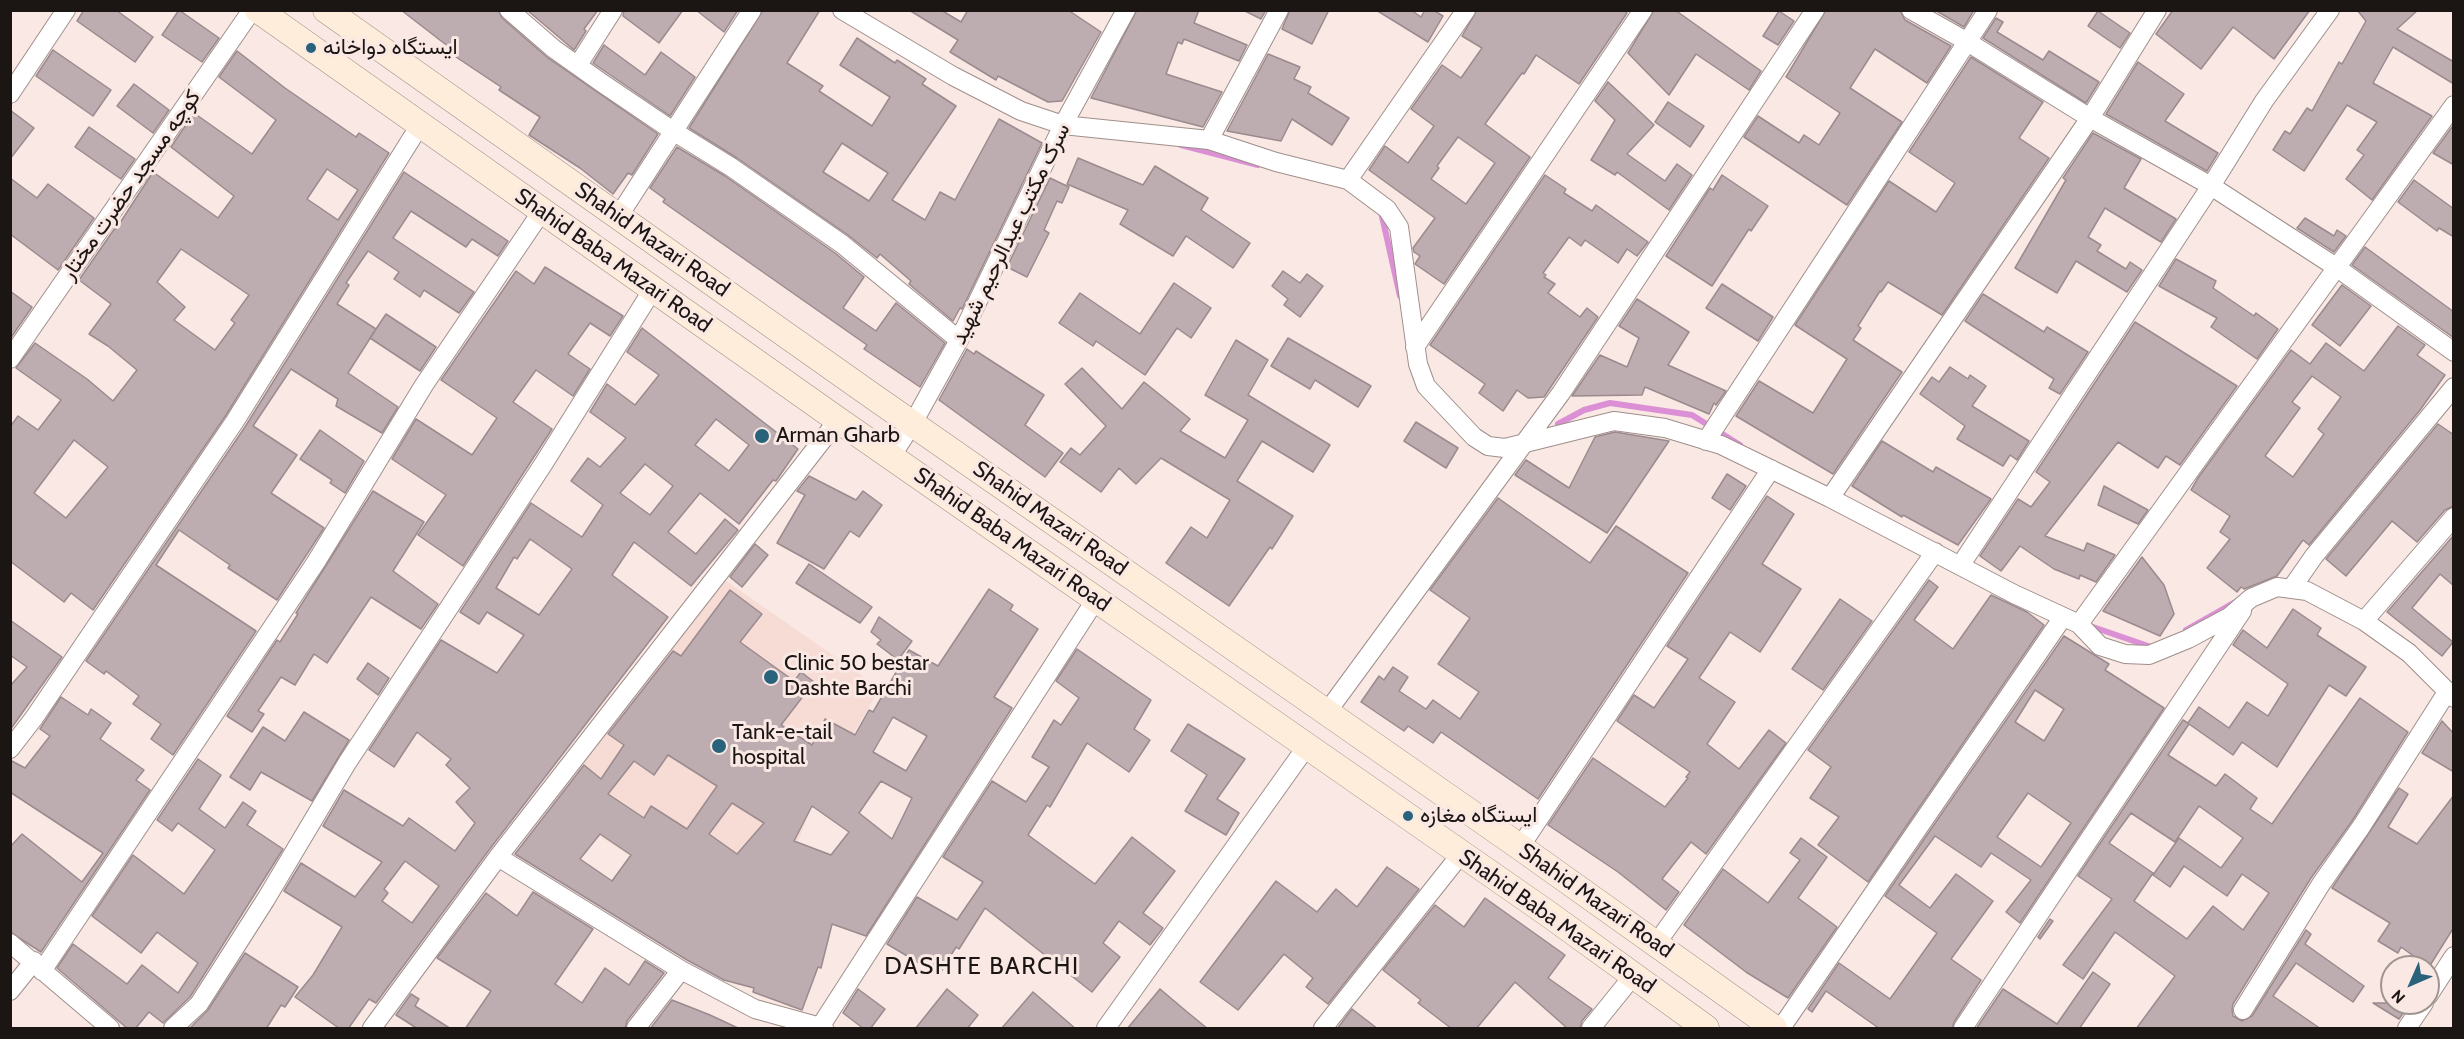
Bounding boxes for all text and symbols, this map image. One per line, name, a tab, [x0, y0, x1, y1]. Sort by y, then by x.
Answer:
place label: ایستگاه دواخانه	[323, 35, 458, 61]
marker: ایستگاه دواخانه	[304, 41, 318, 55]
street label: کوچه مسجد حضرت مختار	[55, 85, 207, 285]
street label: سرک مکتب عبدالرحیم شهید	[946, 119, 1076, 349]
street label: Shahid Mazari Road	[570, 177, 734, 303]
street label: Shahid Baba Mazari Road	[510, 183, 716, 339]
place label: Arman Gharb	[776, 423, 900, 449]
marker: Arman Gharb	[753, 427, 771, 445]
street label: Shahid Mazari Road	[968, 456, 1132, 582]
street label: Shahid Baba Mazari Road	[909, 462, 1115, 618]
place label: Clinic 50 bestar Dashte Barchi	[784, 651, 929, 702]
marker: Clinic 50 bestar Dashte Barchi	[762, 668, 780, 686]
place label: Tank-e-tail hospital	[732, 720, 832, 772]
marker: Tank-e-tail hospital	[710, 737, 728, 755]
place label: ایستگاه مغازه	[1420, 803, 1537, 829]
marker: ایستگاه مغازه	[1401, 809, 1415, 823]
street label: Shahid Mazari Road	[1514, 838, 1678, 964]
street label: Shahid Baba Mazari Road	[1454, 844, 1660, 1000]
district label: DASHTE BARCHI	[884, 953, 1080, 981]
north arrow	[2380, 955, 2440, 1015]
text: N	[2388, 986, 2409, 1007]

